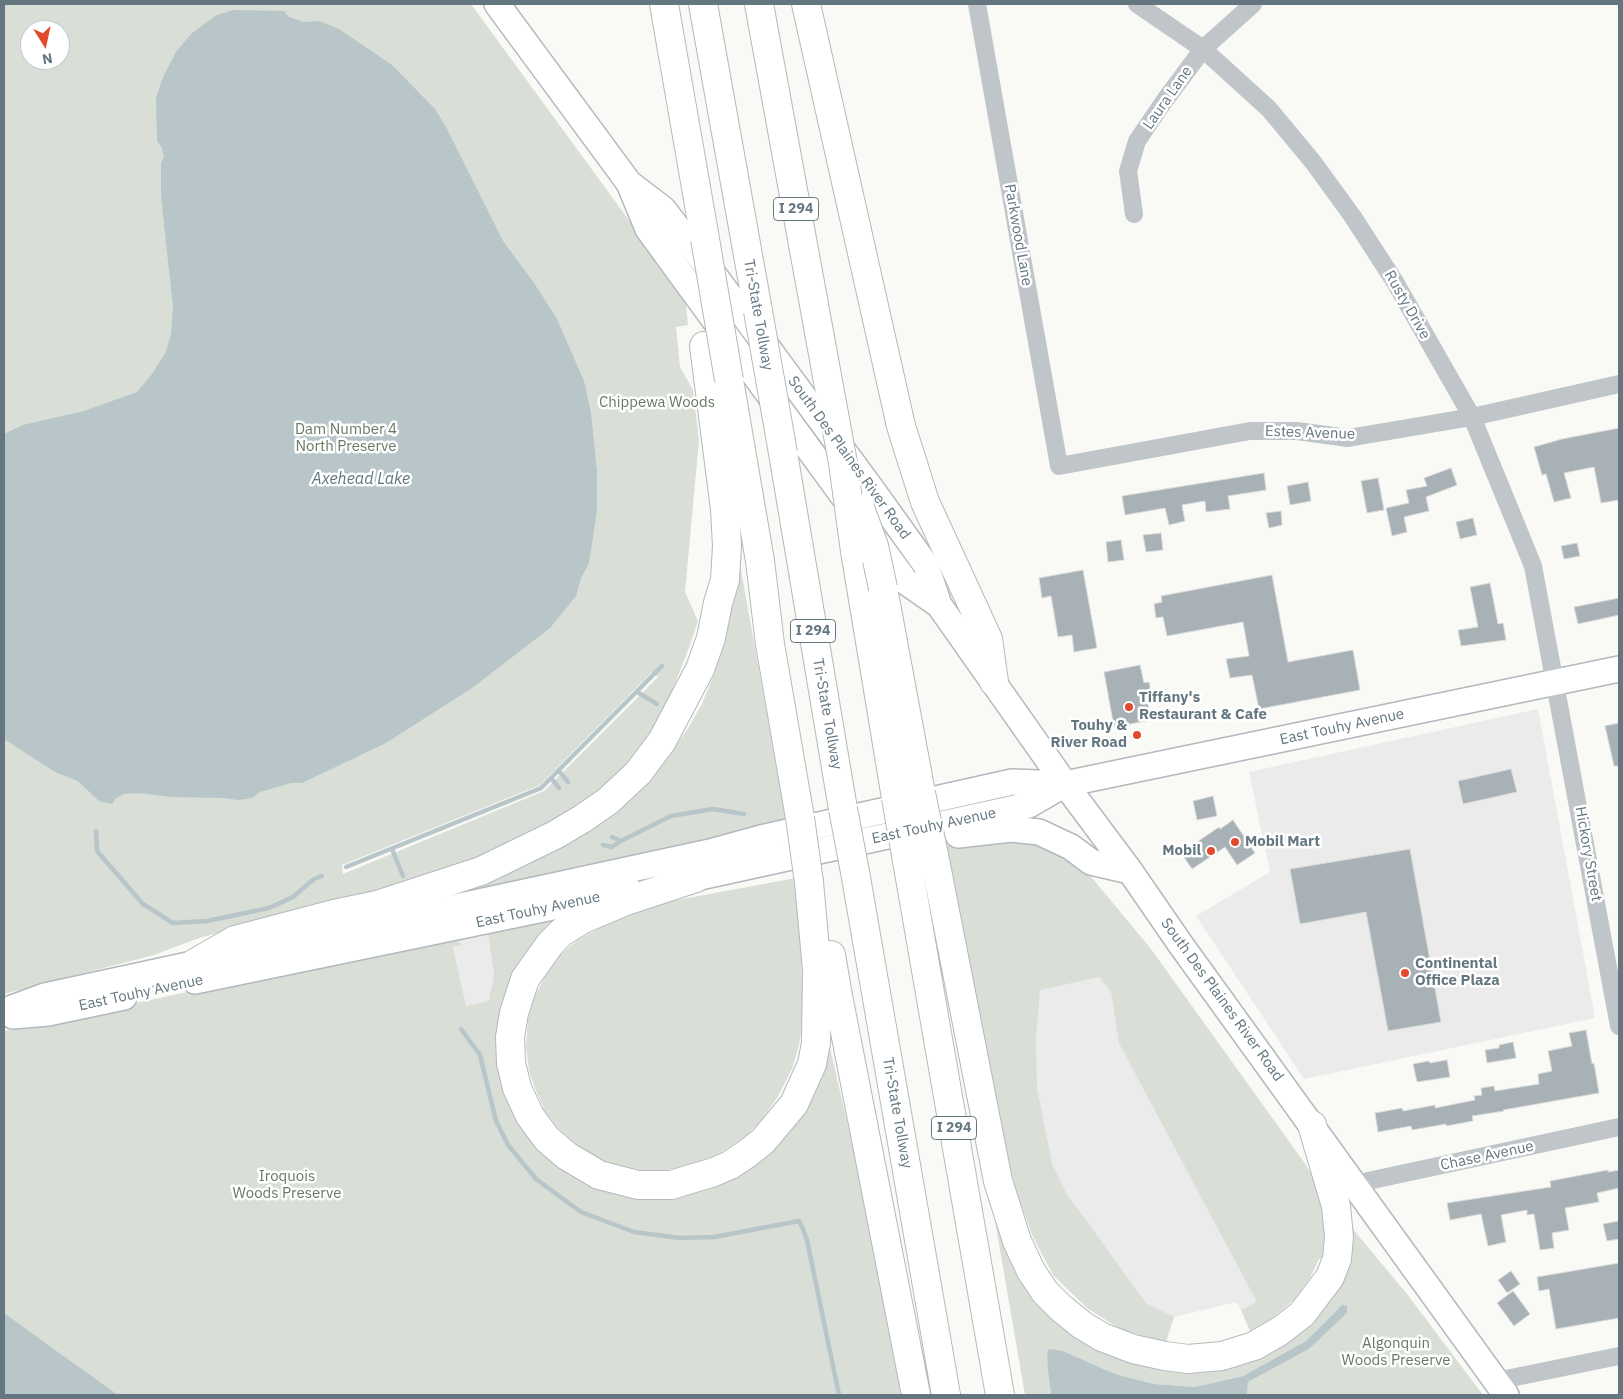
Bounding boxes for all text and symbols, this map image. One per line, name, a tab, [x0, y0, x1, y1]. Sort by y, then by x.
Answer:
north arrow	[20, 20, 70, 70]
text: N	[41, 49, 54, 69]
street label: Laura Lane	[1140, 63, 1196, 133]
street label: Parkwood Lane	[1000, 183, 1036, 287]
road number: I 294	[774, 198, 818, 220]
street label: Tri-State Tollway	[739, 258, 777, 372]
street label: Rusty Drive	[1380, 267, 1434, 343]
street label: South Des Plaines River Road	[784, 373, 914, 543]
park label: Chippewa Woods	[599, 394, 715, 412]
park label: Dam Number 4 North Preserve	[295, 421, 397, 456]
street label: Estes Avenue	[1265, 422, 1355, 444]
water label: Axehead Lake	[312, 469, 410, 489]
road number: I 294	[790, 620, 836, 642]
street label: Tri-State Tollway	[808, 657, 846, 771]
place label: Tiffany's Restaurant & Cafe	[1139, 689, 1267, 724]
marker: Tiffany's Restaurant & Cafe	[1123, 701, 1135, 713]
street label: East Touhy Avenue	[1278, 705, 1406, 749]
place label: Touhy & River Road	[1051, 717, 1127, 752]
marker: Touhy & River Road	[1131, 729, 1143, 741]
street label: East Touhy Avenue	[870, 804, 998, 848]
street label: Hickory Street	[1571, 805, 1605, 903]
place label: Mobil Mart	[1245, 833, 1320, 851]
marker: Mobil Mart	[1229, 836, 1241, 848]
place label: Mobil	[1162, 842, 1201, 860]
marker: Mobil	[1205, 845, 1217, 857]
street label: East Touhy Avenue	[474, 888, 602, 932]
street label: South Des Plaines River Road	[1157, 915, 1287, 1085]
place label: Continental Office Plaza	[1415, 955, 1500, 990]
marker: Continental Office Plaza	[1399, 967, 1411, 979]
street label: East Touhy Avenue	[77, 971, 205, 1015]
street label: Tri-State Tollway	[878, 1056, 916, 1170]
road number: I 294	[932, 1116, 976, 1140]
street label: Chase Avenue	[1439, 1137, 1535, 1175]
park label: Iroquois Woods Preserve	[233, 1168, 341, 1203]
park label: Algonquin Woods Preserve	[1342, 1335, 1450, 1370]

